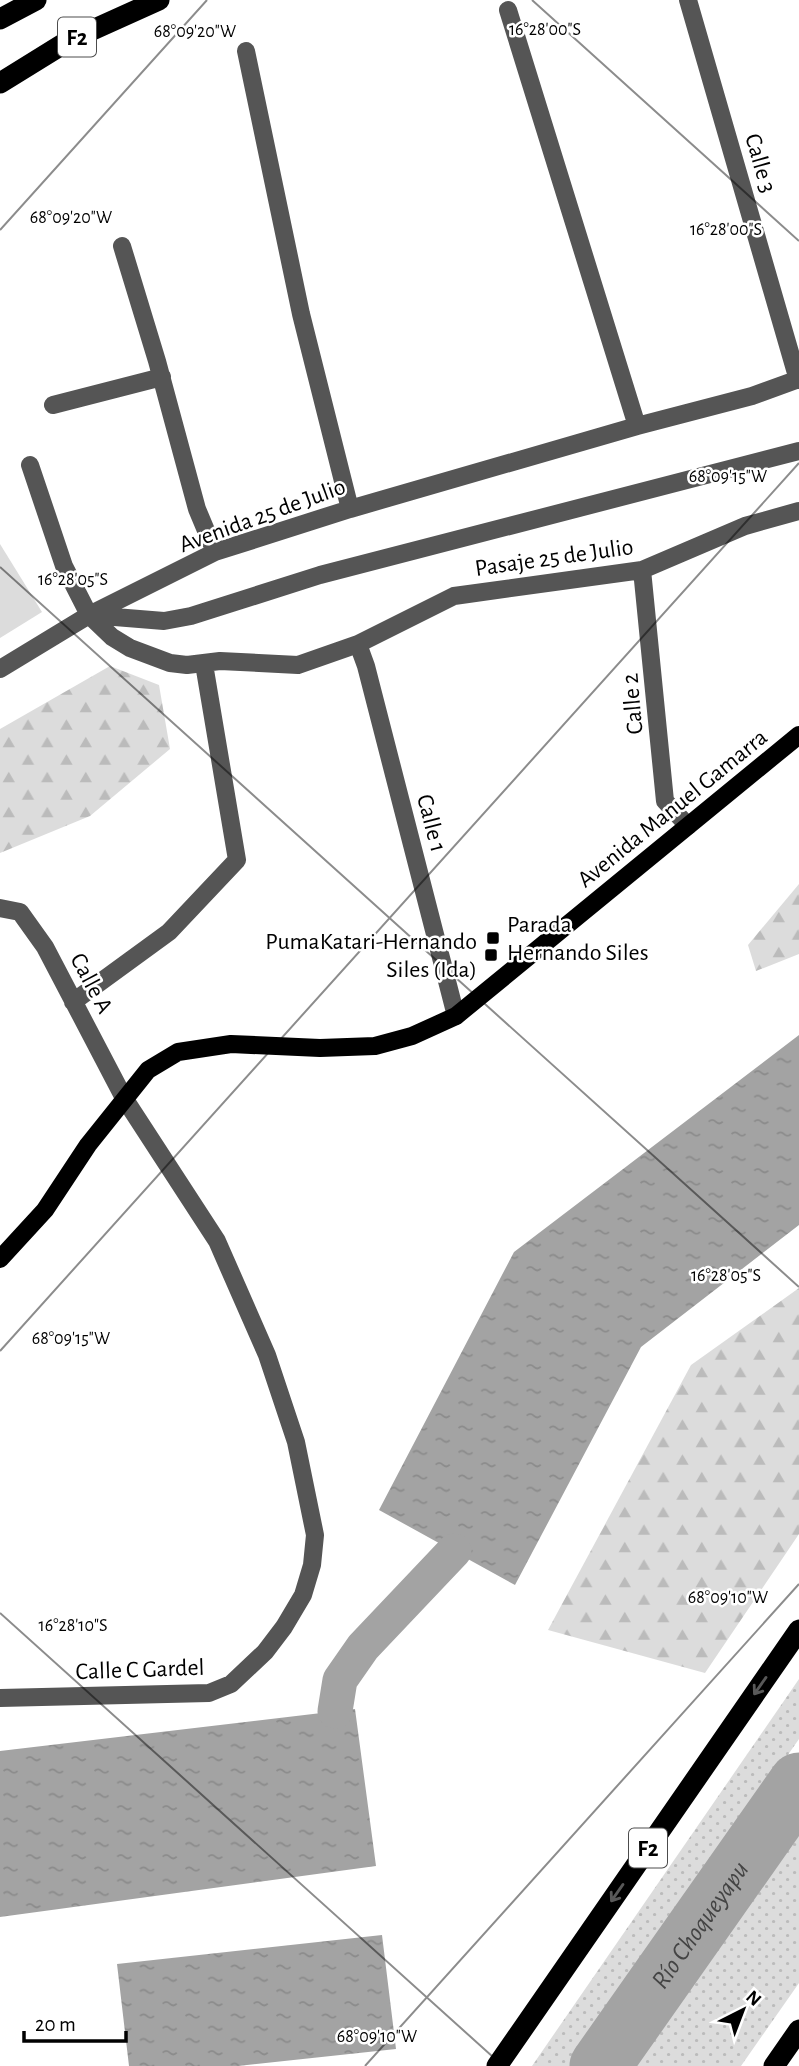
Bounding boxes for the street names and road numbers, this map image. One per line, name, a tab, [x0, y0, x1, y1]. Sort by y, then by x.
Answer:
road number: F2	[58, 18, 96, 56]
street label: Calle 3	[740, 131, 780, 196]
street label: Avenida 25 de Julio	[176, 475, 349, 557]
street label: Pasaje 25 de Julio	[473, 535, 635, 581]
street label: Calle 2	[618, 672, 648, 736]
street label: Avenida Manuel Gamarra	[573, 725, 772, 893]
street label: Calle 1	[412, 792, 450, 855]
street label: Calle A	[65, 949, 117, 1018]
street label: Calle C Gardel	[75, 1656, 205, 1684]
road number: F2	[629, 1828, 667, 1868]

